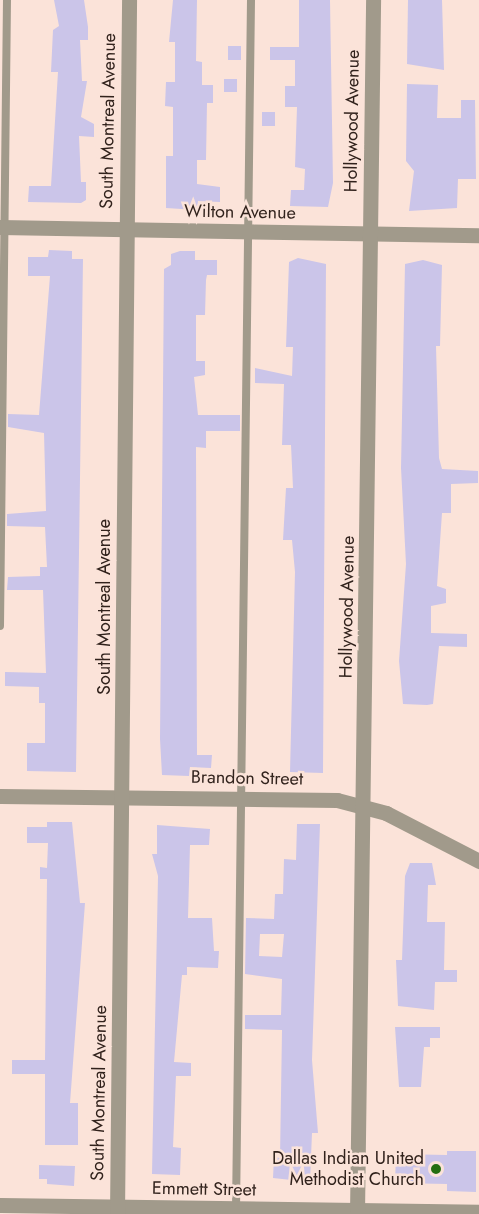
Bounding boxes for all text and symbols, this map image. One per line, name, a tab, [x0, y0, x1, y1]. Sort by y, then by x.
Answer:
street label: South Montreal Avenue	[96, 33, 120, 209]
street label: Hollywood Avenue	[340, 49, 364, 193]
street label: Wilton Avenue	[184, 200, 296, 224]
street label: South Montreal Avenue	[93, 519, 115, 695]
street label: Hollywood Avenue	[335, 535, 359, 679]
street label: Brandon Street	[191, 766, 303, 790]
street label: South Montreal Avenue	[87, 1005, 111, 1181]
place label: Dallas Indian United Methodist Church	[272, 1148, 424, 1190]
marker: Dallas Indian United Methodist Church	[429, 1162, 443, 1176]
street label: Emmett Street	[152, 1177, 256, 1201]

